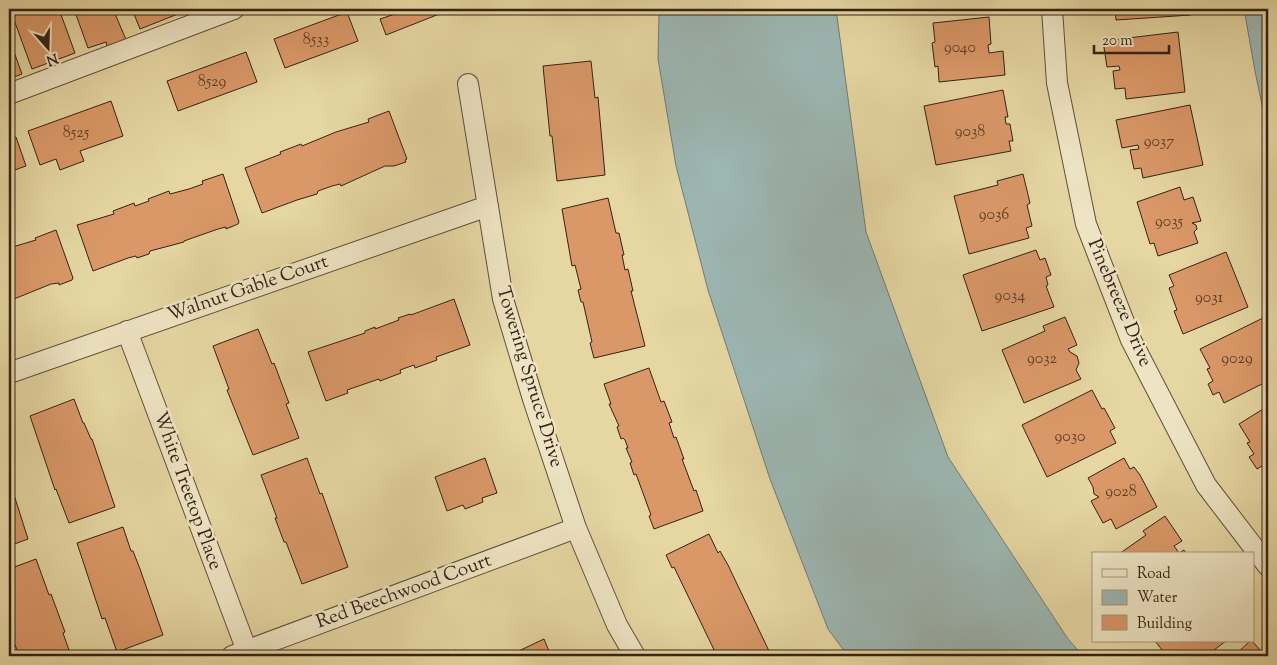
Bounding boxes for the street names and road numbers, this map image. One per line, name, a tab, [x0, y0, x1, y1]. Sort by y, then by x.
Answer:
street label: Pinebreeze Drive	[1080, 235, 1158, 371]
street label: Walnut Gable Court	[164, 249, 333, 329]
street label: Towering Spruce Drive	[489, 283, 569, 471]
street label: White Treetop Place	[146, 408, 228, 574]
street label: Red Beechwood Court	[313, 548, 496, 636]

